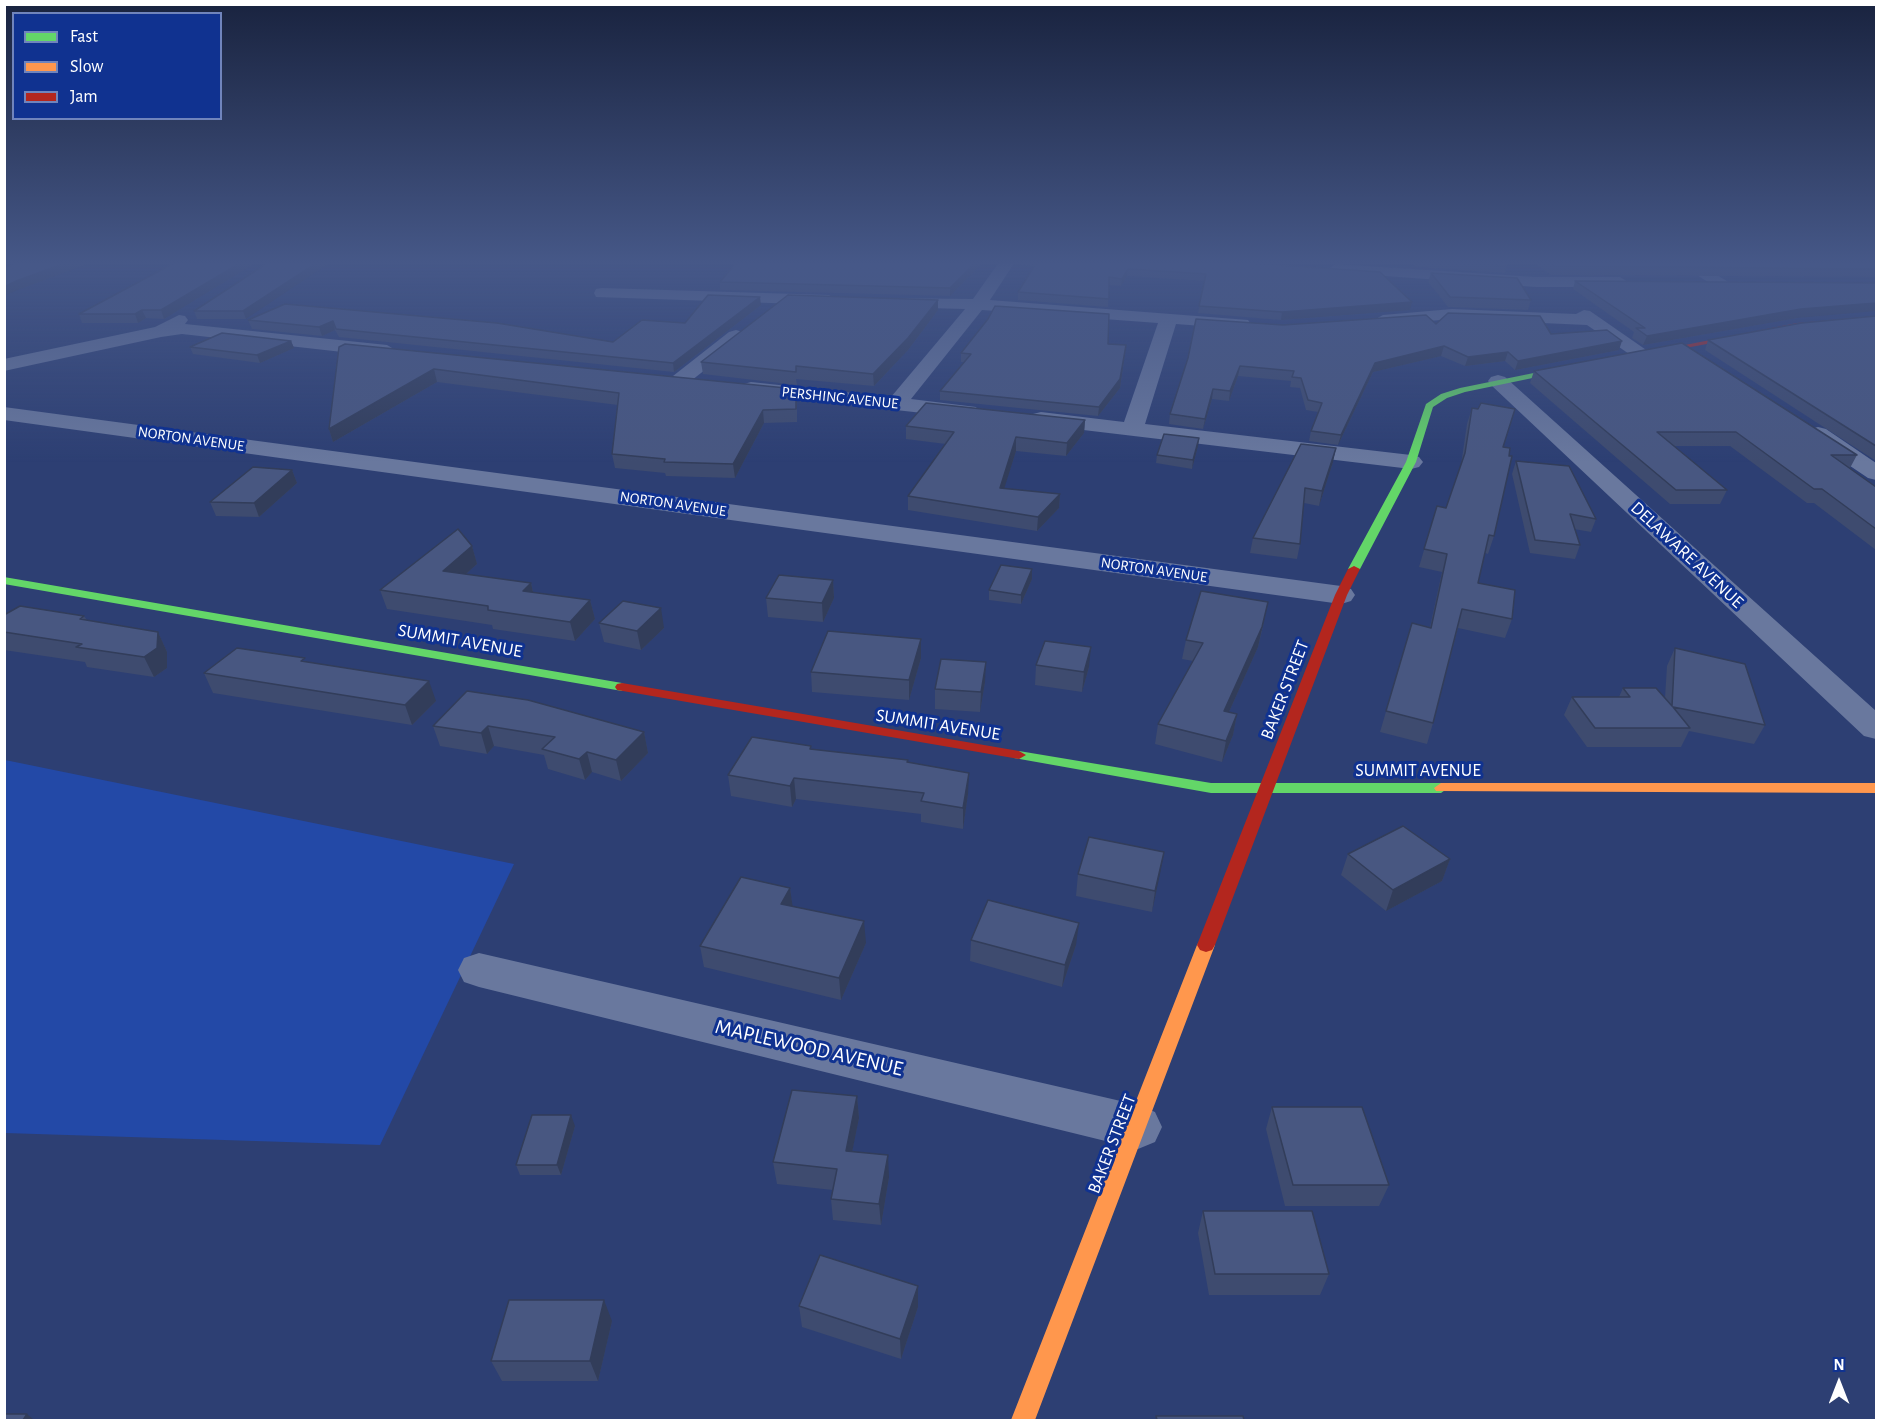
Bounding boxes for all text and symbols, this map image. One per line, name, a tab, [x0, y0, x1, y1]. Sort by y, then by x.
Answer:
legend	[12, 12, 222, 120]
text: Fast	[70, 28, 98, 46]
text: Slow	[70, 58, 103, 76]
text: Jam	[70, 88, 98, 106]
street label: PERSHING AVENUE	[781, 383, 899, 413]
street label: NORTON AVENUE	[137, 423, 245, 455]
street label: NORTON AVENUE	[619, 488, 727, 520]
street label: DELAWARE AVENUE	[1626, 497, 1748, 613]
street label: NORTON AVENUE	[1100, 554, 1208, 586]
street label: SUMMIT AVENUE	[396, 619, 524, 663]
street label: BAKER STREET	[1256, 637, 1314, 743]
street label: SUMMIT AVENUE	[874, 705, 1002, 745]
street label: SUMMIT AVENUE	[1355, 760, 1481, 782]
street label: MAPLEWOOD AVENUE	[713, 1014, 905, 1082]
street label: BAKER STREET	[1083, 1091, 1141, 1197]
north arrow	[1809, 1353, 1869, 1413]
text: N	[1833, 1357, 1845, 1373]

